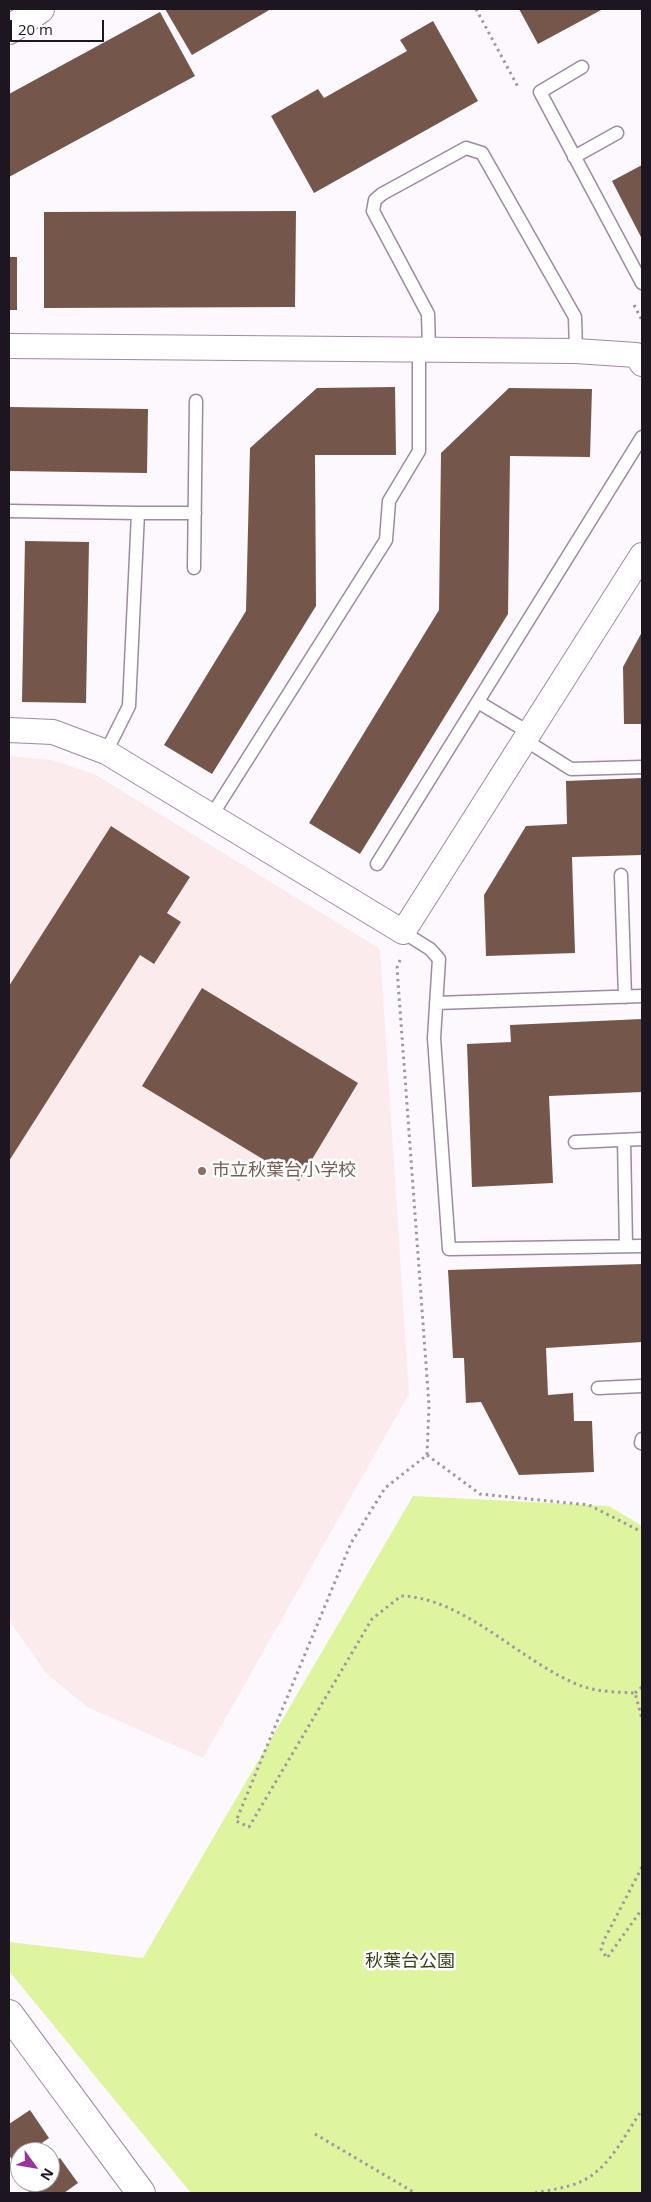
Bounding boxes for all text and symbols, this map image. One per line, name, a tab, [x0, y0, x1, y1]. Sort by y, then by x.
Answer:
scale bar	[12, 10, 106, 42]
text: 20 m	[18, 19, 53, 39]
place label: 市立秋葉台小学校	[212, 1160, 356, 1182]
marker: 市立秋葉台小学校	[196, 1165, 208, 1177]
park label: 秋葉台公園	[365, 1951, 455, 1973]
north arrow	[10, 2142, 60, 2192]
text: N	[36, 2165, 58, 2185]

